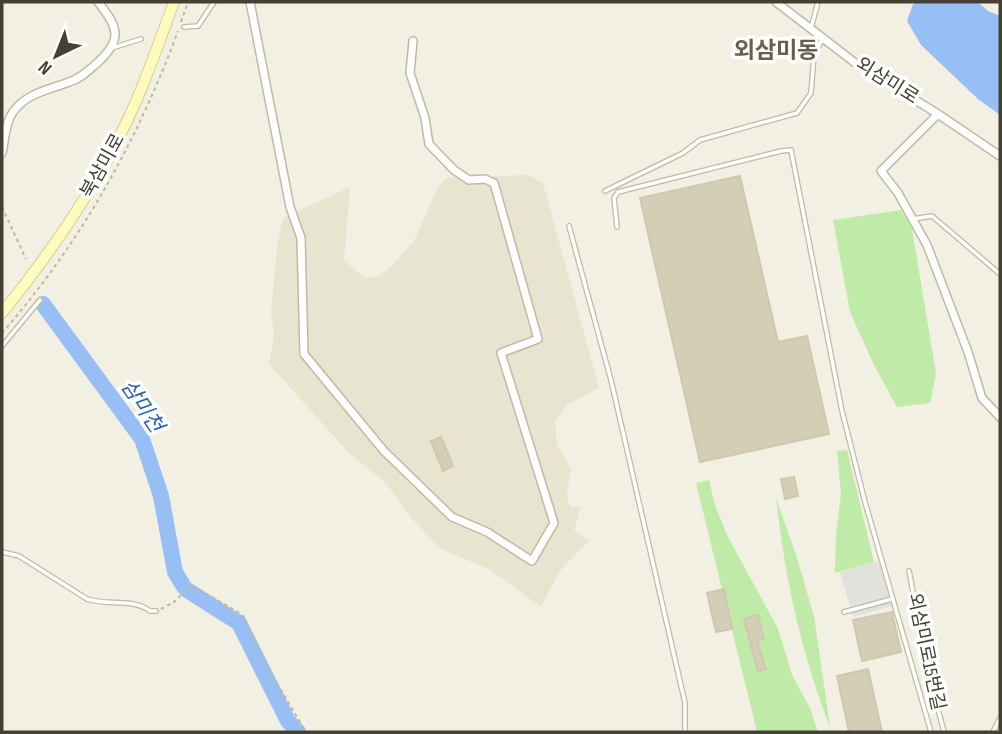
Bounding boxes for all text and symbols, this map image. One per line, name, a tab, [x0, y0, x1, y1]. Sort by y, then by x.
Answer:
north arrow	[21, 21, 91, 91]
district label: 외삼미동	[734, 37, 818, 65]
street label: 외삼미로	[851, 53, 923, 109]
text: N	[34, 55, 57, 79]
street label: 북삼미로	[76, 130, 130, 202]
water label: 삼미천	[115, 375, 170, 439]
street label: 외삼미로15번길	[902, 591, 950, 713]

